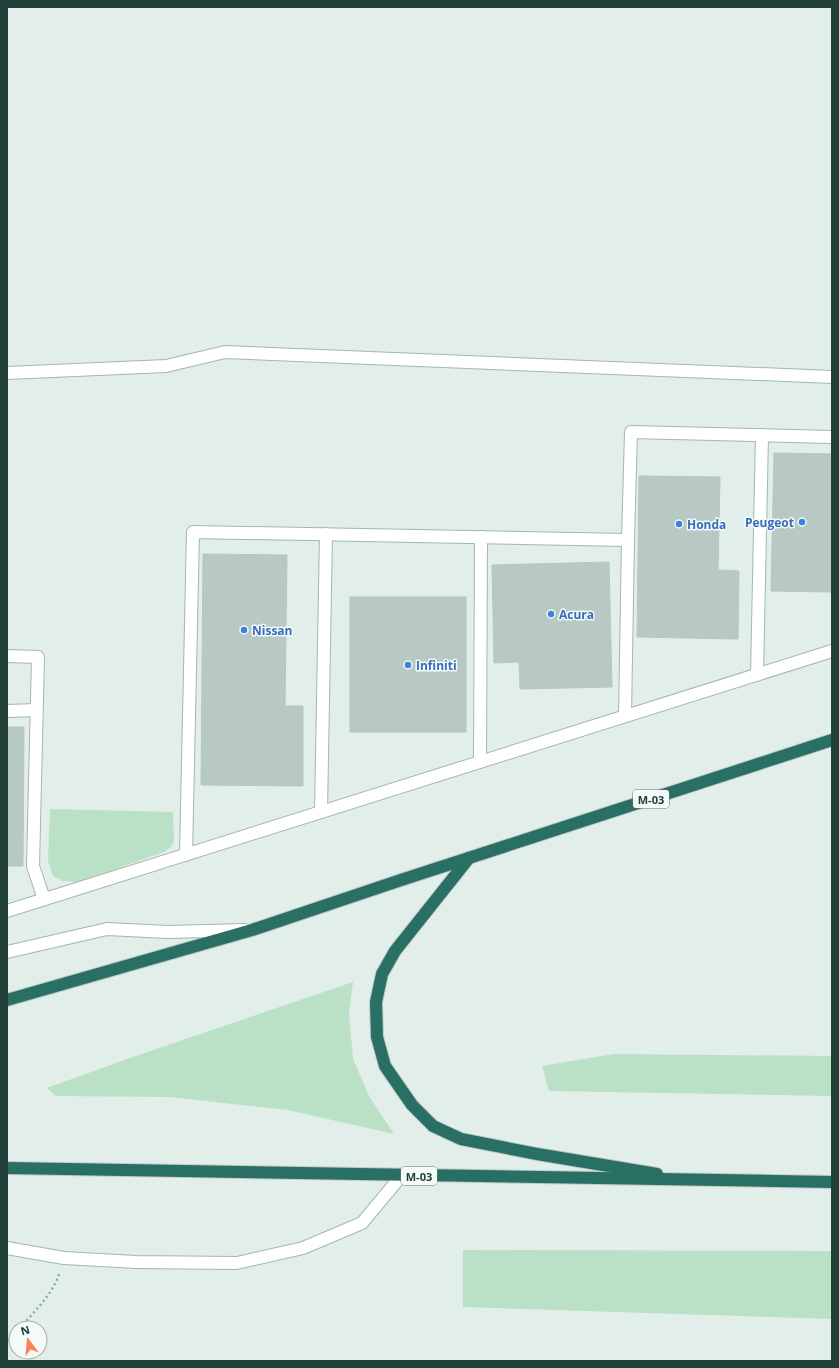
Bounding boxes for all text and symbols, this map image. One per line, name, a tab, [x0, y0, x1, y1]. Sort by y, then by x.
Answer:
place label: Peugeot	[745, 514, 794, 531]
place label: Honda	[687, 516, 726, 533]
marker: Peugeot	[797, 517, 807, 527]
marker: Honda	[674, 519, 684, 529]
place label: Acura	[559, 606, 594, 623]
marker: Acura	[546, 609, 556, 619]
place label: Nissan	[252, 622, 292, 639]
marker: Nissan	[239, 625, 249, 635]
place label: Infiniti	[416, 657, 457, 674]
marker: Infiniti	[403, 660, 413, 670]
road number: М-03	[633, 790, 669, 808]
road number: М-03	[401, 1167, 437, 1185]
north arrow	[8, 1320, 48, 1360]
text: N	[19, 1321, 31, 1338]

